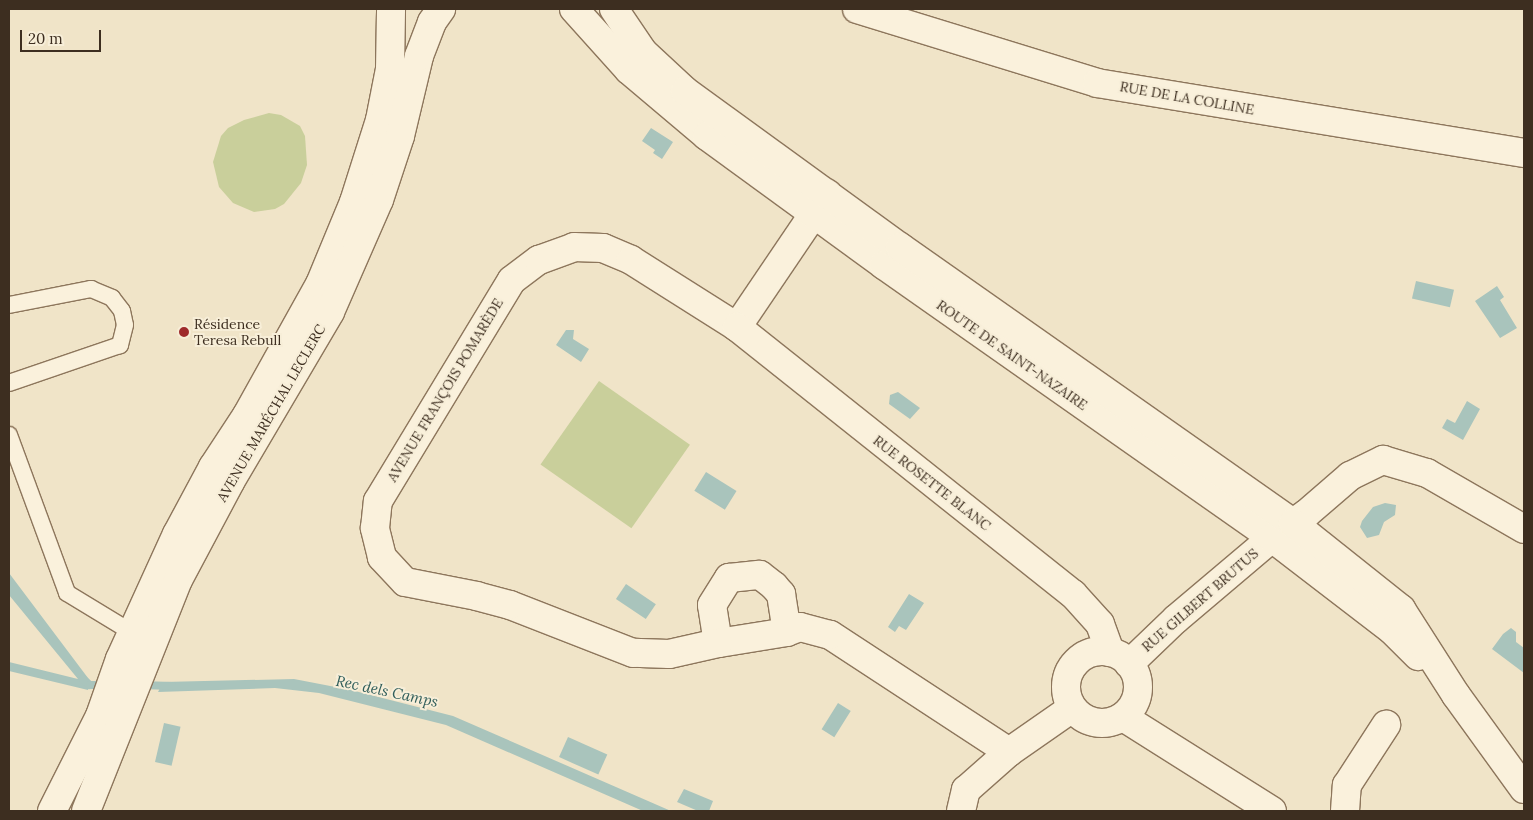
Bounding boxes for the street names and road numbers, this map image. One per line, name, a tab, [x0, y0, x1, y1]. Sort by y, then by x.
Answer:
street label: RUE DE LA COLLINE	[1119, 78, 1255, 118]
street label: AVENUE FRANÇOIS POMARÈDE	[383, 295, 507, 485]
street label: ROUTE DE SAINT-NAZAIRE	[933, 296, 1091, 414]
street label: AVENUE MARÉCHAL LECLERC	[213, 321, 329, 505]
street label: RUE ROSETTE BLANC	[870, 432, 994, 534]
street label: RUE GILBERT BRUTUS	[1138, 545, 1262, 655]

